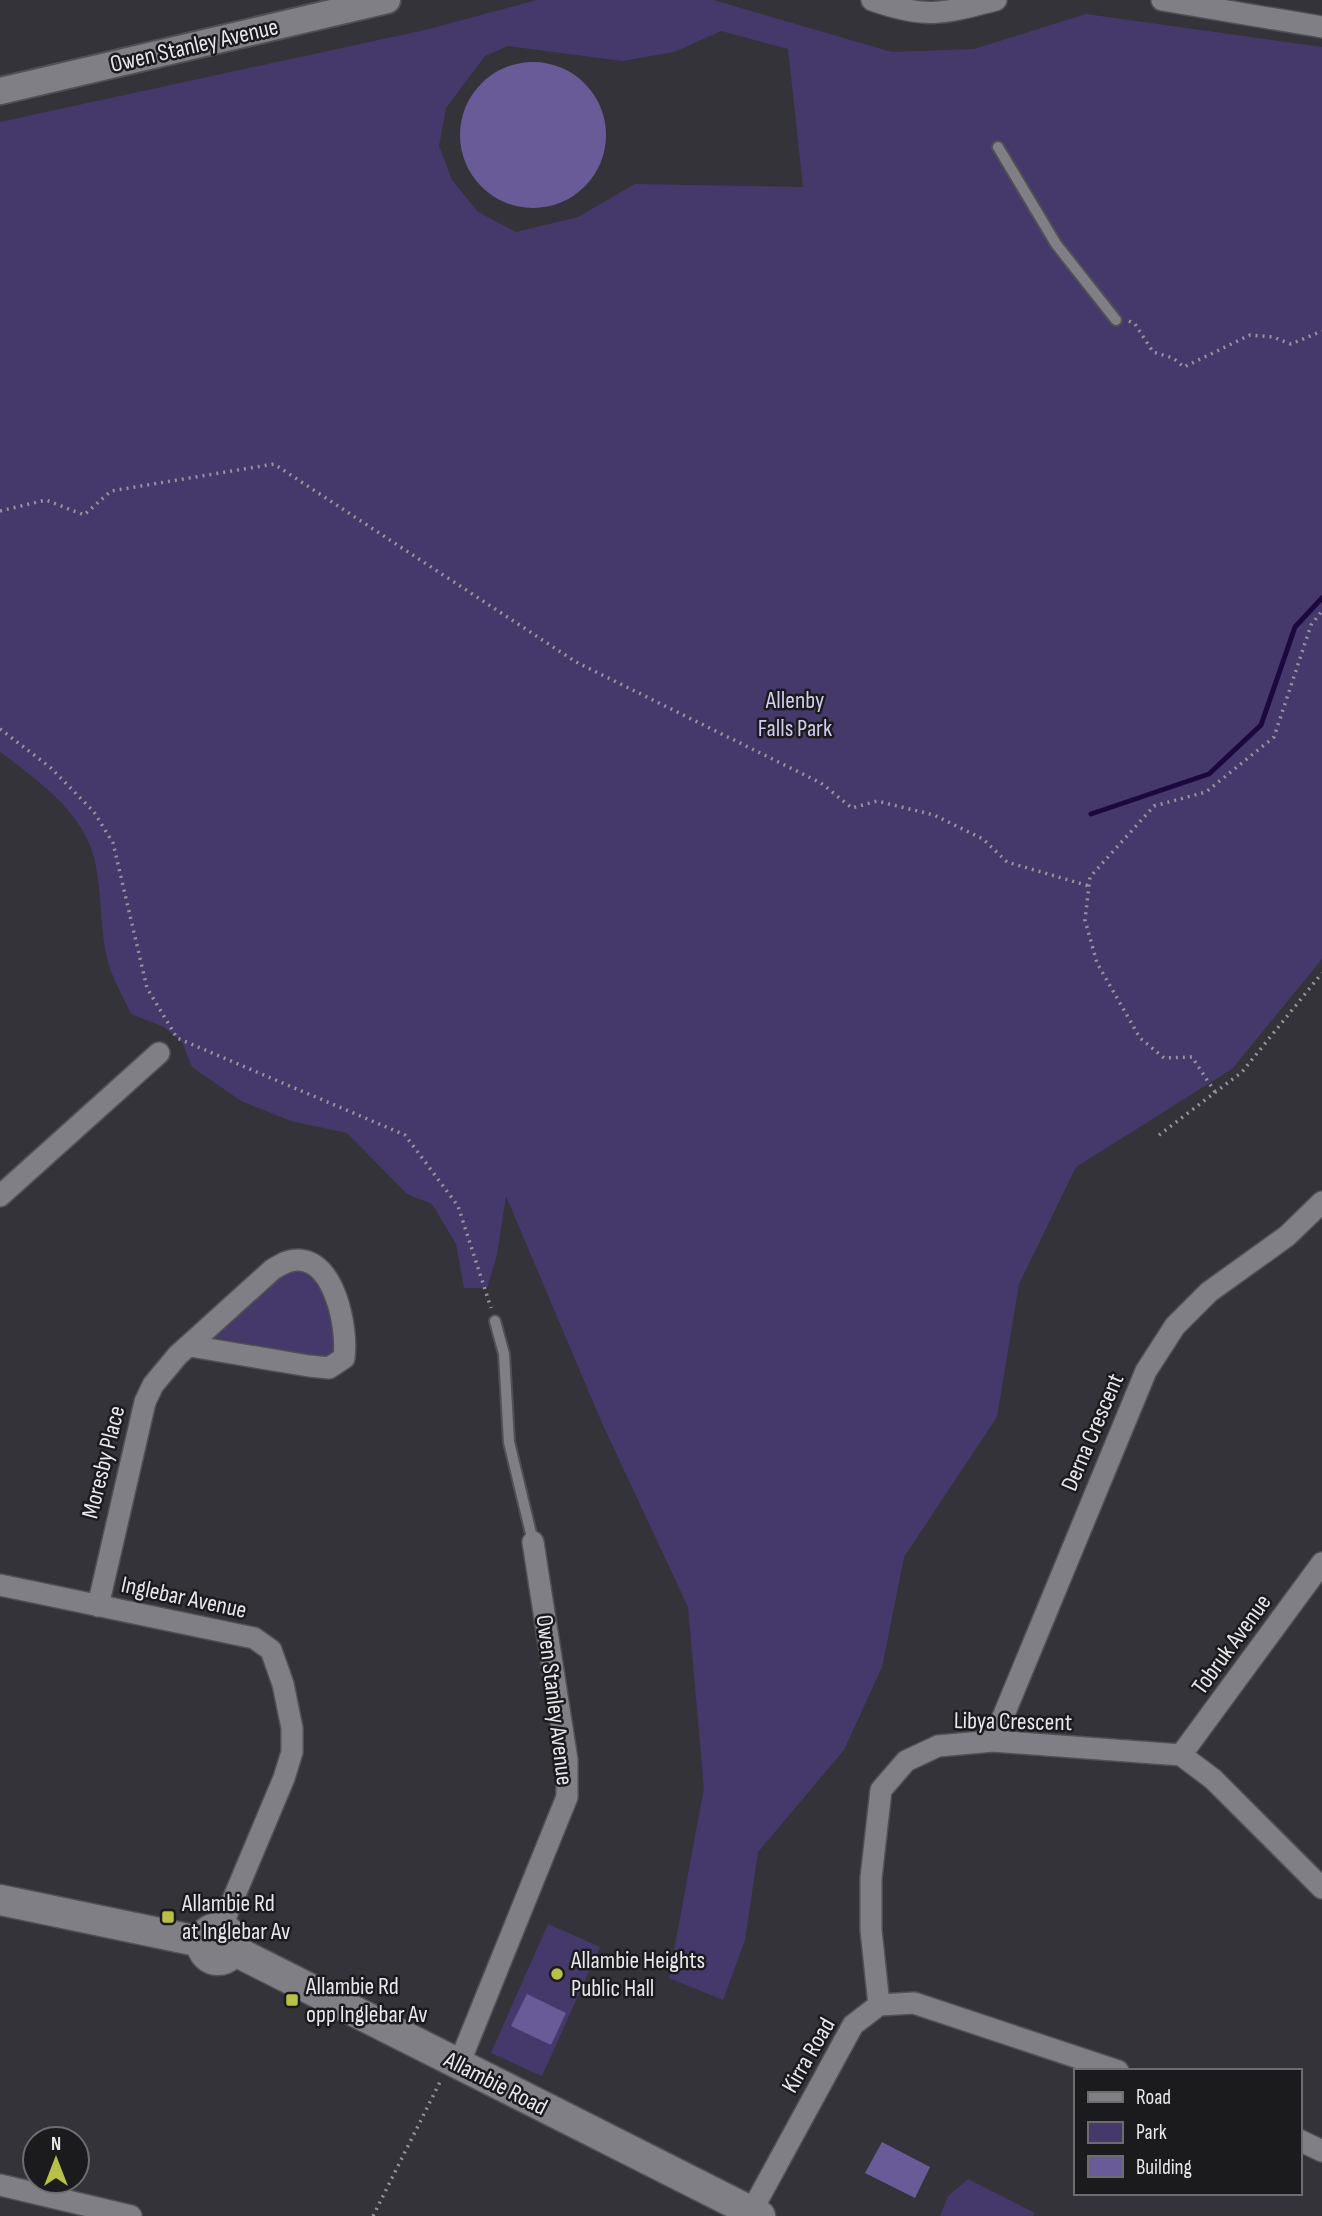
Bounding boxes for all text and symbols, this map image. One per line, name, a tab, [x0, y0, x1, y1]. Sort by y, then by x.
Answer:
street label: Owen Stanley Avenue	[107, 12, 281, 79]
park label: Allenby Falls Park	[758, 686, 832, 743]
street label: Derna Crescent	[1055, 1369, 1130, 1495]
street label: Moresby Place	[76, 1403, 131, 1521]
street label: Inglebar Avenue	[119, 1570, 249, 1625]
street label: Tobruk Avenue	[1185, 1589, 1277, 1700]
street label: Owen Stanley Avenue	[530, 1613, 579, 1787]
street label: Libya Crescent	[954, 1706, 1072, 1737]
place label: Allambie Rd at Inglebar Av	[181, 1889, 290, 1946]
marker: Allambie Rd at Inglebar Av	[160, 1909, 176, 1925]
place label: Allambie Heights Public Hall	[570, 1946, 705, 2003]
marker: Allambie Heights Public Hall	[549, 1966, 565, 1982]
place label: Allambie Rd opp Inglebar Av	[305, 1972, 428, 2029]
marker: Allambie Rd opp Inglebar Av	[284, 1992, 300, 2008]
street label: Kirra Road	[775, 2013, 841, 2098]
street label: Allambie Road	[438, 2045, 552, 2122]
legend	[1074, 2069, 1301, 2195]
text: Road	[1136, 2085, 1171, 2110]
text: Park	[1136, 2120, 1167, 2145]
north arrow	[21, 2125, 91, 2195]
text: N	[51, 2133, 61, 2156]
text: Building	[1136, 2155, 1192, 2180]

